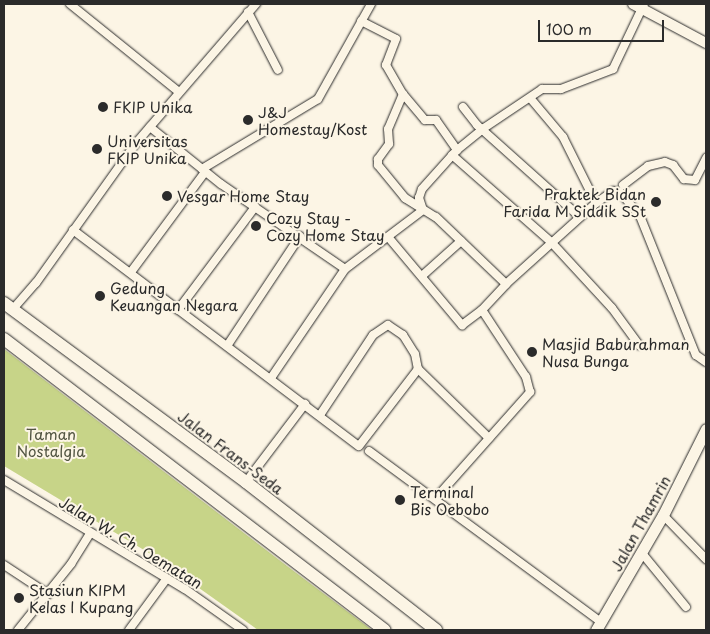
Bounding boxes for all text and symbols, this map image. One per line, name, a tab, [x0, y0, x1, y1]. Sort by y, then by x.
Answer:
scale bar	[540, 10, 666, 42]
text: 100 m	[546, 17, 592, 40]
place label: FKIP Unika	[113, 98, 194, 116]
marker: FKIP Unika	[97, 101, 109, 113]
place label: J&J Homestay/Kost	[258, 102, 367, 137]
marker: J&J Homestay/Kost	[242, 114, 254, 126]
place label: Universitas FKIP Unika	[107, 131, 188, 166]
marker: Universitas FKIP Unika	[91, 143, 103, 155]
place label: Praktek Bidan Farida M Siddik SSt	[502, 184, 646, 219]
place label: Vesgar Home Stay	[177, 187, 311, 205]
marker: Vesgar Home Stay	[161, 190, 173, 202]
marker: Praktek Bidan Farida M Siddik SSt	[650, 196, 662, 208]
place label: Cozy Stay - Cozy Home Stay	[266, 208, 387, 243]
marker: Cozy Stay - Cozy Home Stay	[250, 220, 262, 232]
place label: Gedung Keuangan Negara	[110, 278, 239, 313]
marker: Gedung Keuangan Negara	[94, 290, 106, 302]
place label: Masjid Baburahman Nusa Bunga	[542, 334, 689, 369]
marker: Masjid Baburahman Nusa Bunga	[526, 346, 538, 358]
street label: Jalan Frans-Seda	[175, 407, 287, 497]
park label: Taman Nostalgia	[17, 424, 85, 459]
street label: Jalan Thamrin	[606, 472, 674, 574]
place label: Terminal Bis Oebobo	[410, 482, 490, 517]
street label: Jalan W. Ch. Oematan	[56, 492, 206, 592]
marker: Terminal Bis Oebobo	[394, 494, 406, 506]
place label: Stasiun KIPM Kelas I Kupang	[29, 580, 135, 615]
marker: Stasiun KIPM Kelas I Kupang	[13, 592, 25, 604]

